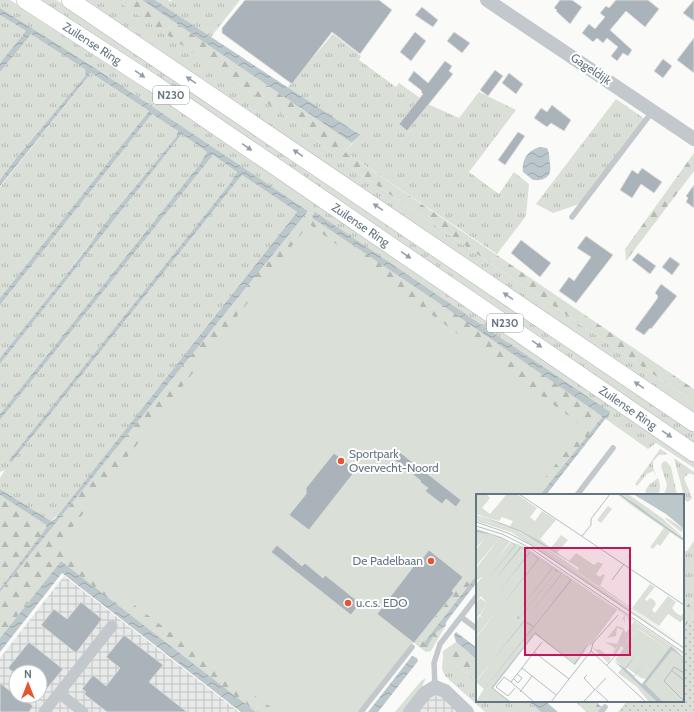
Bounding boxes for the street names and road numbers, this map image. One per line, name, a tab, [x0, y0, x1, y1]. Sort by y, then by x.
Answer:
street label: Zuilense Ring	[60, 19, 125, 68]
street label: Gageldijk	[568, 50, 615, 88]
road number: N230	[153, 86, 189, 104]
street label: Zuilense Ring	[329, 199, 394, 250]
road number: N230	[487, 314, 523, 332]
street label: Zuilense Ring	[596, 382, 661, 433]

